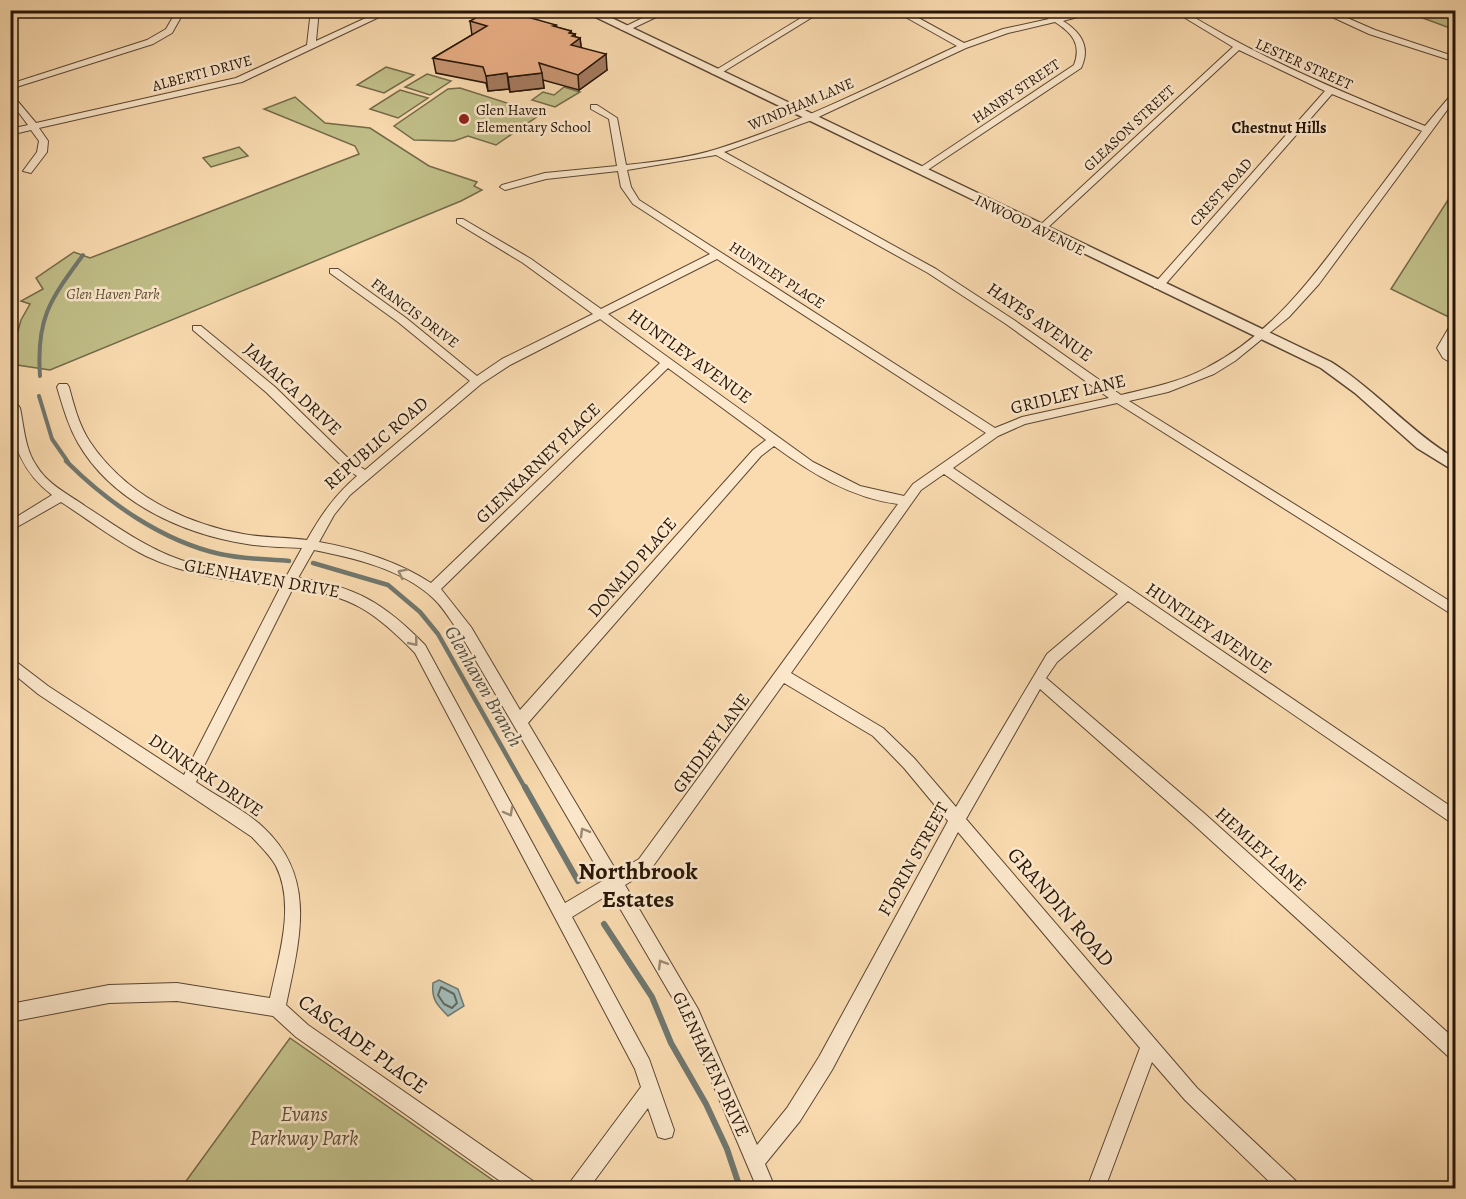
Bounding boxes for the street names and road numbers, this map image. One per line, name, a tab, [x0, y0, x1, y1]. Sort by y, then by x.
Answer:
street label: LESTER STREET	[1252, 34, 1357, 95]
street label: ALBERTI DRIVE	[149, 50, 254, 96]
street label: HANBY STREET	[968, 54, 1065, 128]
street label: WINDHAM LANE	[744, 73, 857, 136]
street label: GLEASON STREET	[1079, 80, 1180, 176]
street label: CREST ROAD	[1185, 154, 1257, 230]
street label: INWOOD AVENUE	[972, 190, 1088, 260]
street label: HUNTLEY PLACE	[725, 237, 829, 313]
street label: FRANCIS DRIVE	[367, 273, 463, 353]
street label: HAYES AVENUE	[982, 277, 1098, 367]
street label: HUNTLEY AVENUE	[623, 303, 757, 409]
street label: JAMAICA DRIVE	[239, 337, 347, 441]
street label: GRIDLEY LANE	[1008, 368, 1128, 420]
street label: REPUBLIC ROAD	[319, 391, 433, 495]
street label: GLENKARNEY PLACE	[470, 397, 606, 529]
street label: DONALD PLACE	[582, 512, 682, 622]
street label: GLENHAVEN DRIVE	[182, 553, 342, 603]
street label: HUNTLEY AVENUE	[1141, 577, 1277, 679]
street label: GRIDLEY LANE	[667, 688, 755, 798]
street label: DUNKIRK DRIVE	[144, 728, 268, 822]
street label: FLORIN STREET	[872, 798, 954, 920]
street label: HEMLEY LANE	[1210, 802, 1312, 896]
street label: GRANDIN ROAD	[1001, 841, 1121, 973]
street label: CASCADE PLACE	[293, 988, 433, 1100]
street label: GLENHAVEN DRIVE	[667, 988, 755, 1140]

